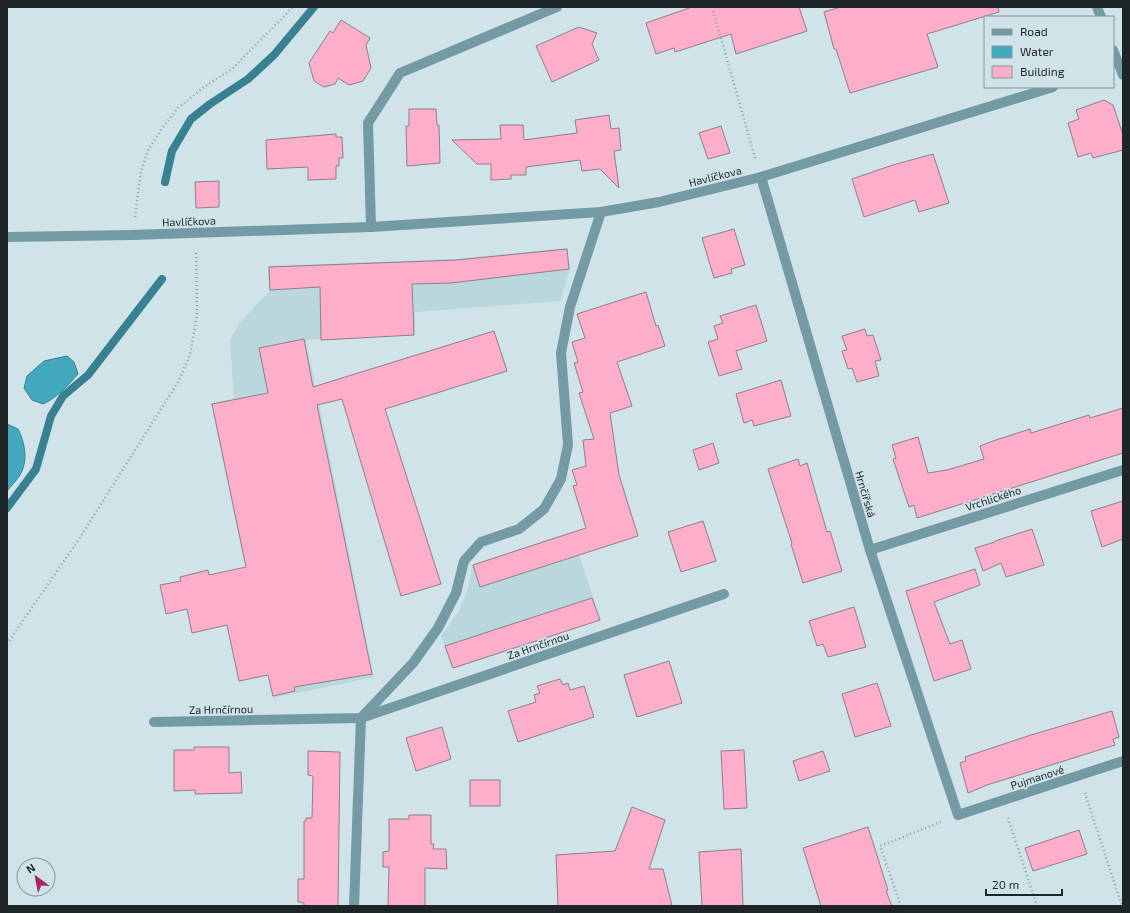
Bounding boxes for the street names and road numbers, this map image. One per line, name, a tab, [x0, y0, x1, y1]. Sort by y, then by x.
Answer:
street label: Havlíčkova	[687, 163, 743, 189]
street label: Havlíčkova	[162, 214, 216, 228]
street label: Hrnčířská	[853, 469, 879, 519]
street label: Vrchlického	[964, 483, 1022, 513]
street label: Za Hrnčírnou	[505, 628, 571, 662]
street label: Za Hrnčírnou	[189, 702, 253, 716]
street label: Pujmanové	[1009, 762, 1066, 793]

